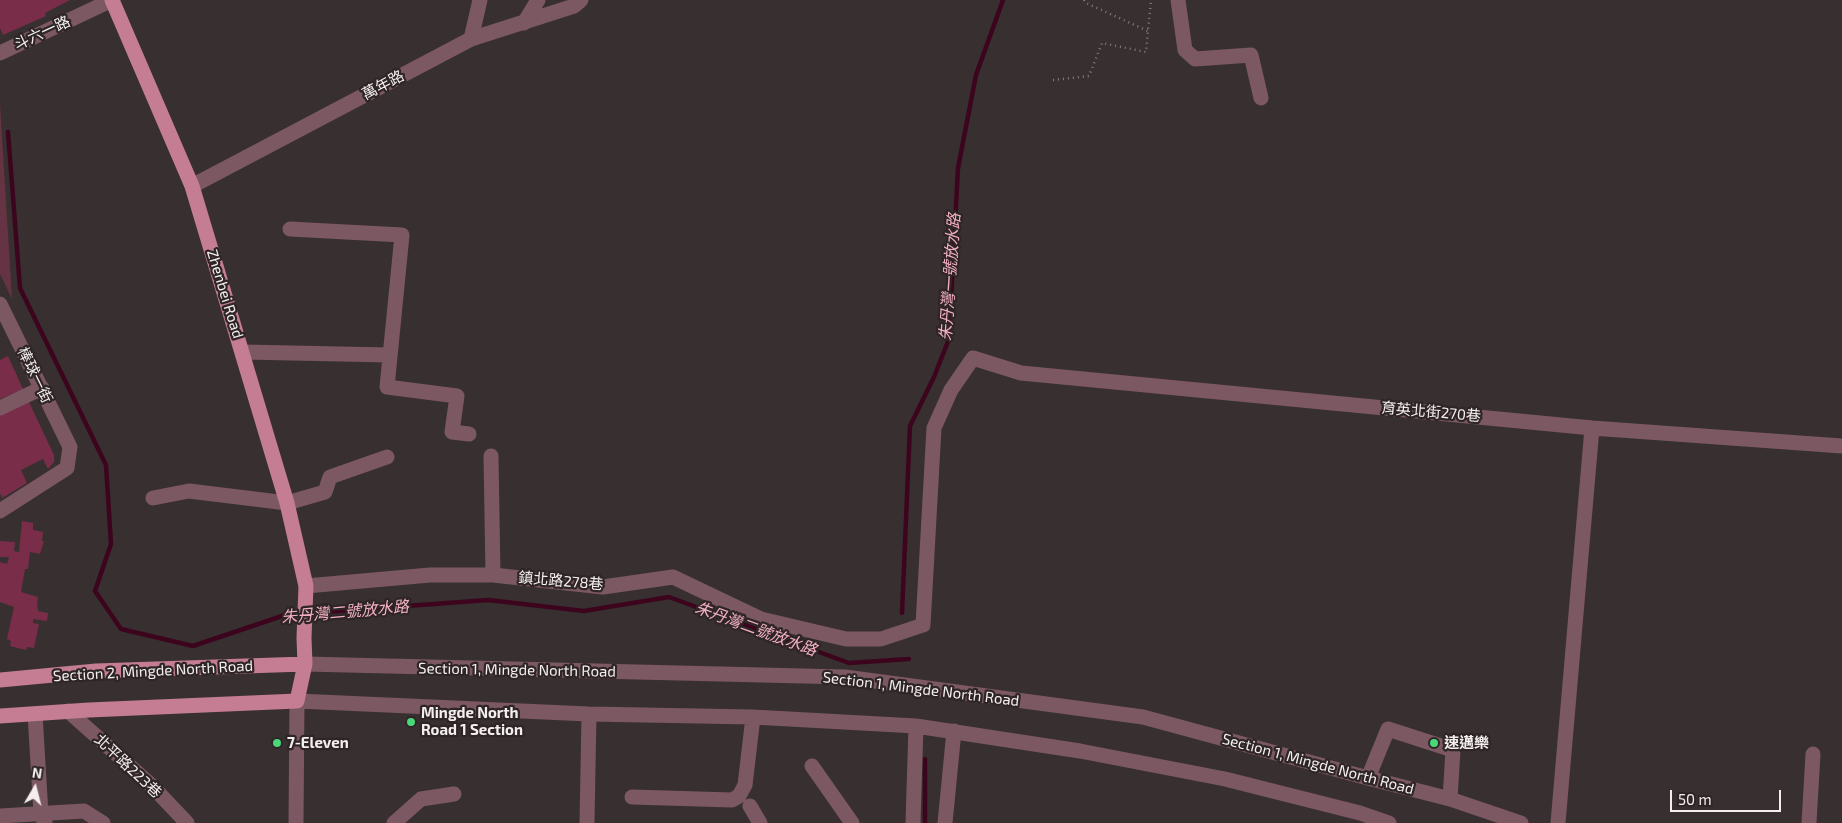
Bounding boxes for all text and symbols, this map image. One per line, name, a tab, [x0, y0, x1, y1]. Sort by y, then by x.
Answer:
street label: 斗六一路	[11, 12, 73, 54]
street label: 萬年路	[359, 66, 407, 104]
water label: 朱丹灣一號放水路	[936, 212, 964, 342]
street label: Zhenbei Road	[203, 247, 247, 341]
street label: 棒球一街	[14, 344, 56, 406]
street label: 育英北街270巷	[1380, 399, 1482, 425]
street label: 鎮北路278巷	[518, 568, 604, 594]
water label: 朱丹灣二號放水路	[280, 597, 410, 627]
water label: 朱丹灣二號放水路	[693, 598, 819, 660]
street label: Section 2, Mingde North Road	[52, 657, 254, 685]
street label: Section 1, Mingde North Road	[418, 659, 616, 681]
street label: Section 1, Mingde North Road	[822, 668, 1020, 710]
place label: Mingde North Road 1 Section	[421, 704, 523, 739]
marker: Mingde North Road 1 Section	[405, 716, 417, 728]
street label: 北平路223巷	[91, 730, 165, 802]
street label: Section 1, Mingde North Road	[1220, 730, 1416, 798]
place label: 7-Eleven	[287, 734, 349, 752]
place label: 速邁樂	[1444, 734, 1489, 752]
marker: 7-Eleven	[271, 737, 283, 749]
marker: 速邁樂	[1428, 737, 1440, 749]
north arrow	[10, 763, 60, 813]
text: N	[31, 764, 43, 782]
scale bar	[1672, 780, 1783, 812]
text: 50 m	[1678, 790, 1712, 808]

